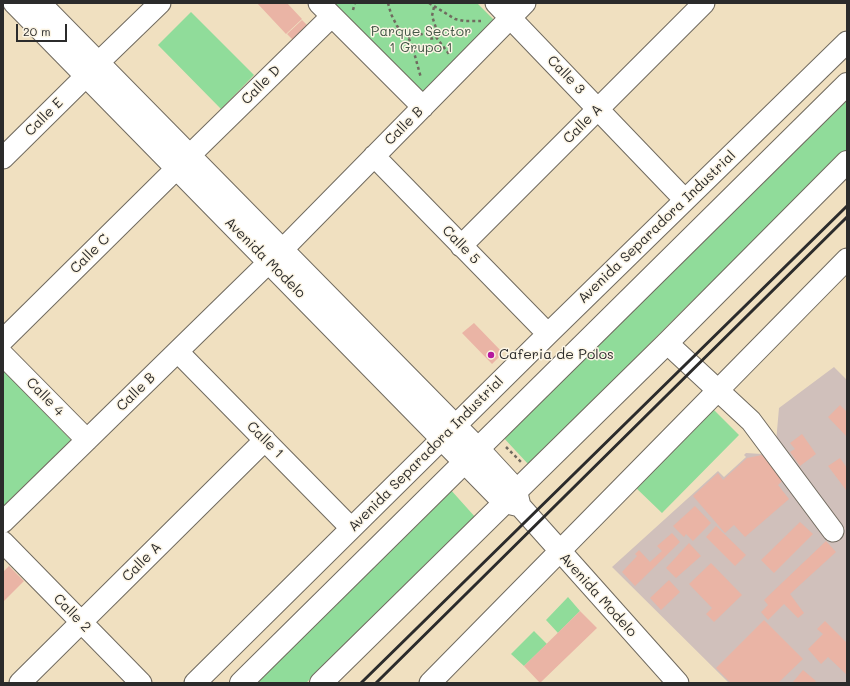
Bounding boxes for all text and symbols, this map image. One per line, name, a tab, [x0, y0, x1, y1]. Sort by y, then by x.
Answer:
scale bar	[18, 16, 69, 42]
text: 20 m	[23, 23, 51, 39]
park label: Parque Sector 1 Grupo 1	[371, 24, 471, 56]
street label: Calle 3	[544, 52, 588, 98]
street label: Calle D	[238, 62, 284, 108]
street label: Calle E	[21, 94, 67, 140]
street label: Calle A	[560, 101, 606, 147]
street label: Calle B	[381, 103, 427, 149]
street label: Avenida Separadora Industrial	[575, 147, 739, 307]
street label: Avenida Modelo	[221, 214, 309, 302]
street label: Calle 5	[439, 222, 483, 268]
street label: Calle C	[67, 231, 113, 277]
place label: Caferia de Polos	[499, 347, 614, 363]
marker: Caferia de Polos	[486, 350, 496, 360]
street label: Calle B	[113, 369, 159, 415]
street label: Avenida Separadora Industrial	[345, 373, 507, 535]
street label: Calle 4	[23, 374, 67, 420]
street label: Calle 1	[243, 418, 287, 462]
street label: Calle A	[119, 539, 165, 585]
street label: Avenida Modelo	[556, 550, 640, 640]
street label: Calle 2	[50, 590, 94, 636]

